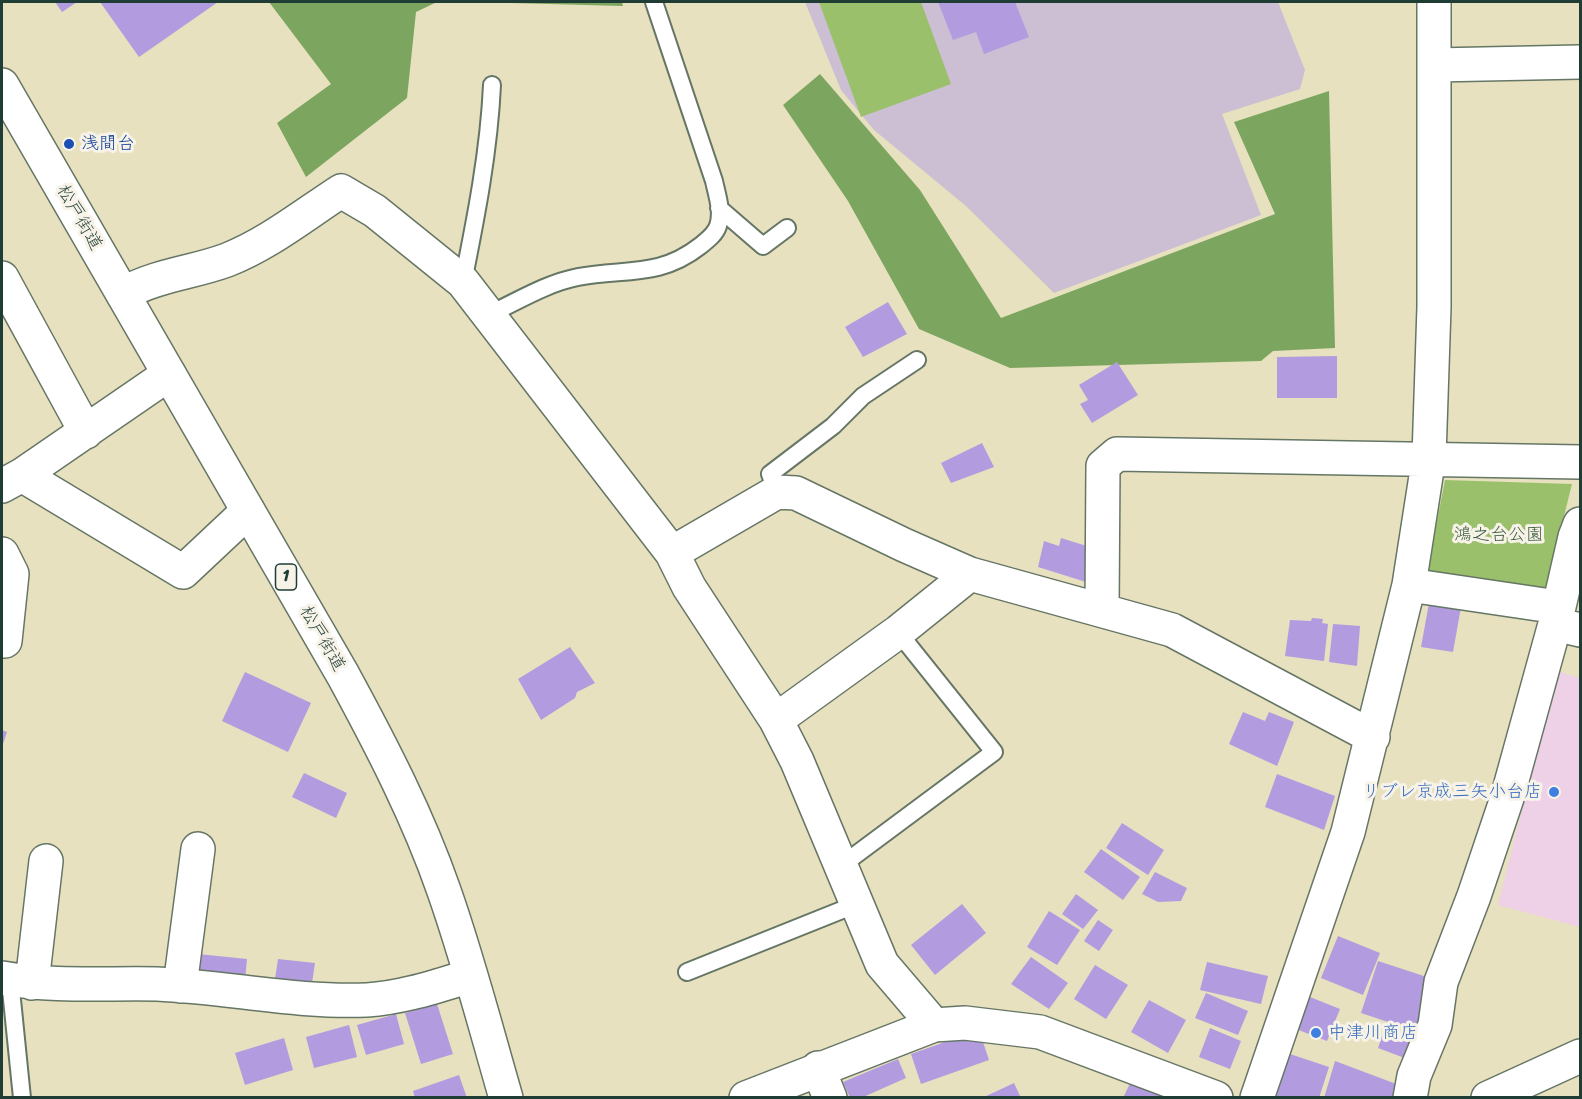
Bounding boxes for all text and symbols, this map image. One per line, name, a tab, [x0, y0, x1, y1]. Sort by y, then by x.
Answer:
place label: 浅間台	[81, 133, 135, 155]
marker: 浅間台	[62, 137, 76, 151]
street label: 松戸街道	[52, 181, 106, 255]
park label: 鴻之台公園	[1454, 524, 1544, 546]
road number: 1	[276, 564, 296, 590]
street label: 松戸街道	[295, 602, 349, 676]
place label: リブレ京成三矢小台店	[1362, 781, 1542, 803]
marker: リブレ京成三矢小台店	[1547, 785, 1561, 799]
place label: 中津川商店	[1328, 1022, 1418, 1044]
marker: 中津川商店	[1309, 1026, 1323, 1040]

